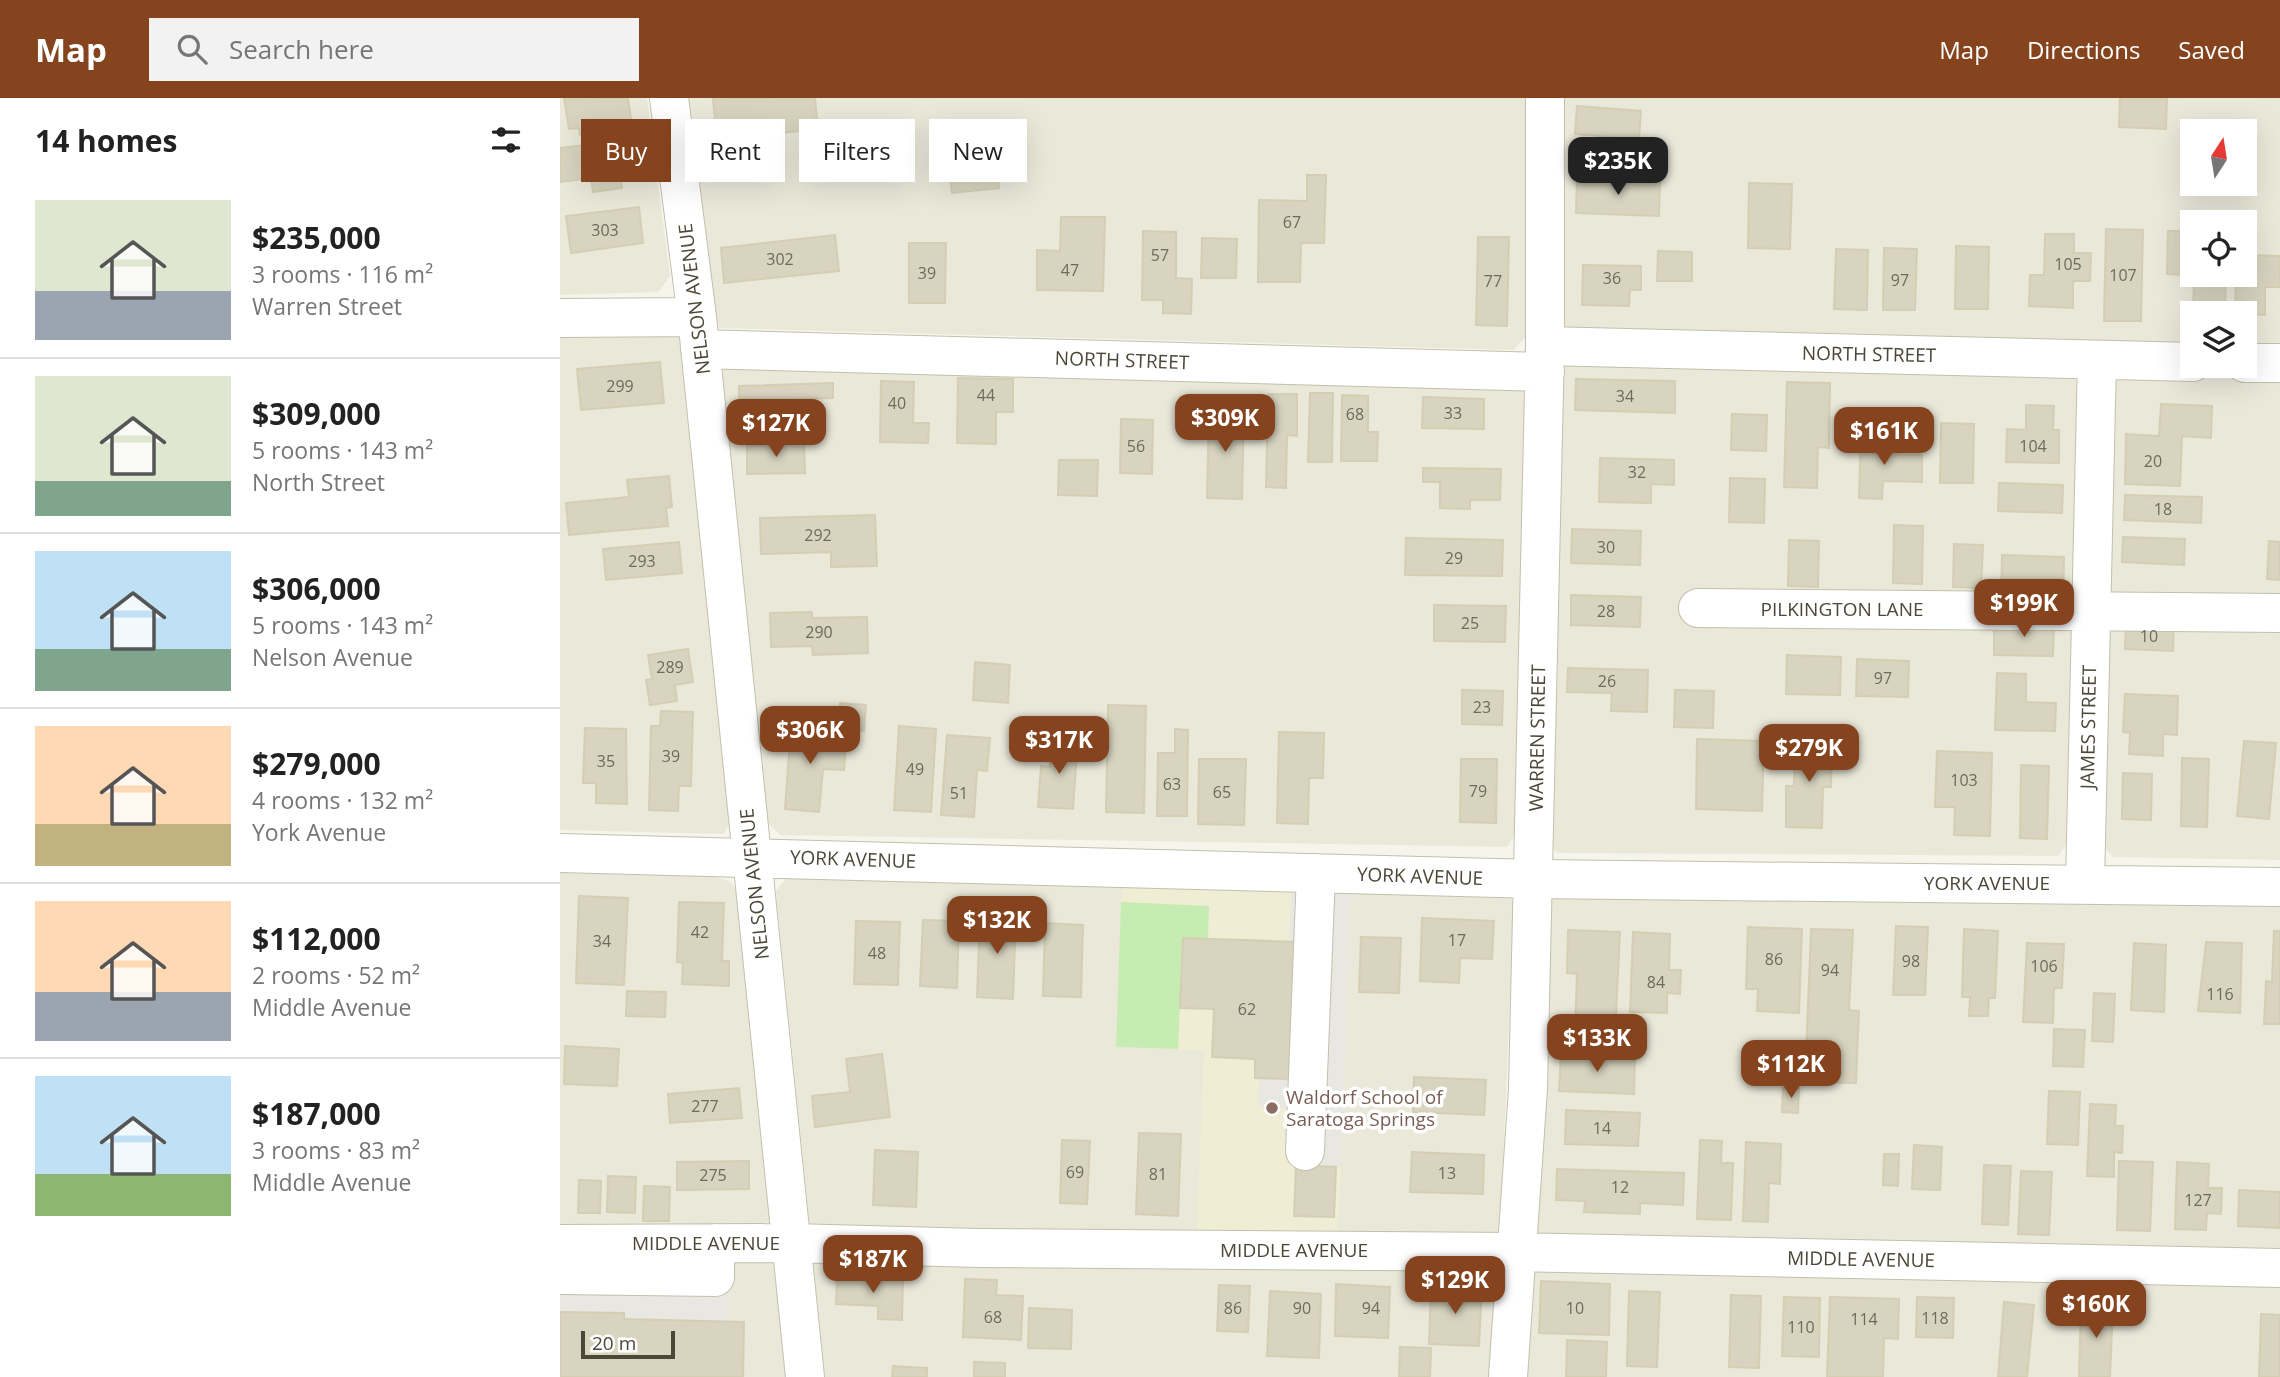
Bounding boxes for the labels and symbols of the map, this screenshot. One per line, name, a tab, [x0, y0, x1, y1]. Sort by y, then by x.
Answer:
north arrow	[2180, 119, 2258, 196]
pin: $235K	[1569, 138, 1667, 197]
house number: 67	[1283, 211, 1301, 233]
house number: 303	[591, 219, 619, 241]
street label: NELSON AVENUE	[672, 222, 716, 376]
house number: 57	[1151, 244, 1169, 266]
house number: 302	[766, 248, 794, 270]
house number: 105	[2054, 253, 2082, 275]
house number: 47	[1061, 259, 1079, 281]
house number: 39	[918, 262, 936, 284]
house number: 107	[2109, 264, 2137, 286]
house number: 36	[1603, 267, 1621, 289]
house number: 97	[1891, 269, 1909, 291]
house number: 77	[1484, 270, 1502, 292]
street label: NORTH STREET	[1802, 340, 1937, 368]
street label: NORTH STREET	[1054, 345, 1190, 375]
house number: 299	[606, 375, 634, 397]
house number: 44	[977, 384, 995, 406]
house number: 34	[1616, 385, 1634, 407]
house number: 40	[888, 392, 906, 414]
pin: $309K	[1176, 394, 1274, 454]
pin: $127K	[727, 400, 825, 459]
house number: 33	[1444, 402, 1462, 424]
house number: 68	[1346, 403, 1364, 425]
pin: $161K	[1835, 408, 1933, 467]
house number: 56	[1127, 435, 1145, 457]
house number: 104	[2019, 435, 2047, 457]
house number: 20	[2144, 450, 2162, 472]
house number: 32	[1628, 461, 1646, 483]
house number: 18	[2154, 498, 2172, 520]
house number: 292	[804, 524, 832, 546]
house number: 30	[1597, 536, 1615, 558]
house number: 29	[1445, 547, 1463, 569]
house number: 293	[628, 550, 656, 572]
pin: $199K	[1975, 580, 2073, 639]
street label: PILKINGTON LANE	[1761, 596, 1924, 622]
house number: 28	[1597, 600, 1615, 622]
house number: 25	[1461, 612, 1479, 634]
house number: 290	[805, 621, 833, 643]
house number: 10	[2140, 625, 2158, 647]
house number: 289	[656, 656, 684, 678]
street label: WARREN STREET	[1523, 664, 1551, 812]
street label: JAMES STREET	[2074, 664, 2102, 791]
house number: 97	[1874, 667, 1892, 689]
house number: 26	[1598, 670, 1616, 692]
house number: 23	[1473, 696, 1491, 718]
pin: $306K	[761, 706, 859, 766]
pin: $317K	[1010, 716, 1108, 776]
pin: $279K	[1760, 724, 1858, 784]
house number: 39	[662, 745, 680, 767]
house number: 35	[597, 750, 615, 772]
house number: 49	[906, 758, 924, 780]
house number: 103	[1950, 769, 1978, 791]
house number: 63	[1163, 773, 1181, 795]
house number: 79	[1469, 780, 1487, 802]
house number: 65	[1213, 781, 1231, 803]
house number: 51	[950, 782, 968, 804]
street label: NELSON AVENUE	[733, 807, 775, 961]
street label: YORK AVENUE	[789, 844, 917, 874]
street label: YORK AVENUE	[1356, 861, 1484, 891]
street label: YORK AVENUE	[1924, 870, 2050, 896]
pin: $132K	[948, 896, 1046, 956]
house number: 42	[691, 921, 709, 943]
house number: 17	[1448, 929, 1466, 951]
house number: 34	[593, 930, 611, 952]
house number: 48	[868, 942, 886, 964]
house number: 86	[1765, 948, 1783, 970]
house number: 98	[1902, 950, 1920, 972]
house number: 106	[2030, 955, 2058, 977]
house number: 94	[1821, 959, 1839, 981]
house number: 84	[1647, 971, 1665, 993]
house number: 116	[2206, 983, 2234, 1005]
house number: 62	[1238, 998, 1256, 1020]
pin: $133K	[1548, 1014, 1646, 1074]
pin: $112K	[1742, 1040, 1840, 1100]
place label: Waldorf School of Saratoga Springs	[1286, 1084, 1444, 1132]
house number: 277	[691, 1095, 719, 1117]
marker: Waldorf School of Saratoga Springs	[1264, 1100, 1280, 1116]
house number: 14	[1593, 1117, 1611, 1139]
house number: 69	[1066, 1161, 1084, 1183]
house number: 13	[1438, 1162, 1456, 1184]
house number: 81	[1149, 1163, 1167, 1185]
house number: 275	[699, 1164, 727, 1186]
house number: 12	[1611, 1176, 1629, 1198]
house number: 127	[2184, 1189, 2212, 1211]
street label: MIDDLE AVENUE	[632, 1230, 780, 1256]
pin: $187K	[824, 1236, 922, 1295]
street label: MIDDLE AVENUE	[1220, 1237, 1368, 1263]
street label: MIDDLE AVENUE	[1787, 1245, 1935, 1273]
pin: $129K	[1406, 1256, 1504, 1316]
pin: $160K	[2047, 1280, 2145, 1340]
house number: 86	[1224, 1297, 1242, 1319]
house number: 90	[1293, 1297, 1311, 1319]
house number: 94	[1362, 1297, 1380, 1319]
house number: 10	[1566, 1297, 1584, 1319]
house number: 68	[984, 1306, 1002, 1328]
house number: 118	[1921, 1307, 1949, 1329]
house number: 114	[1850, 1308, 1878, 1330]
house number: 110	[1787, 1316, 1815, 1338]
scale bar	[581, 1328, 676, 1360]

